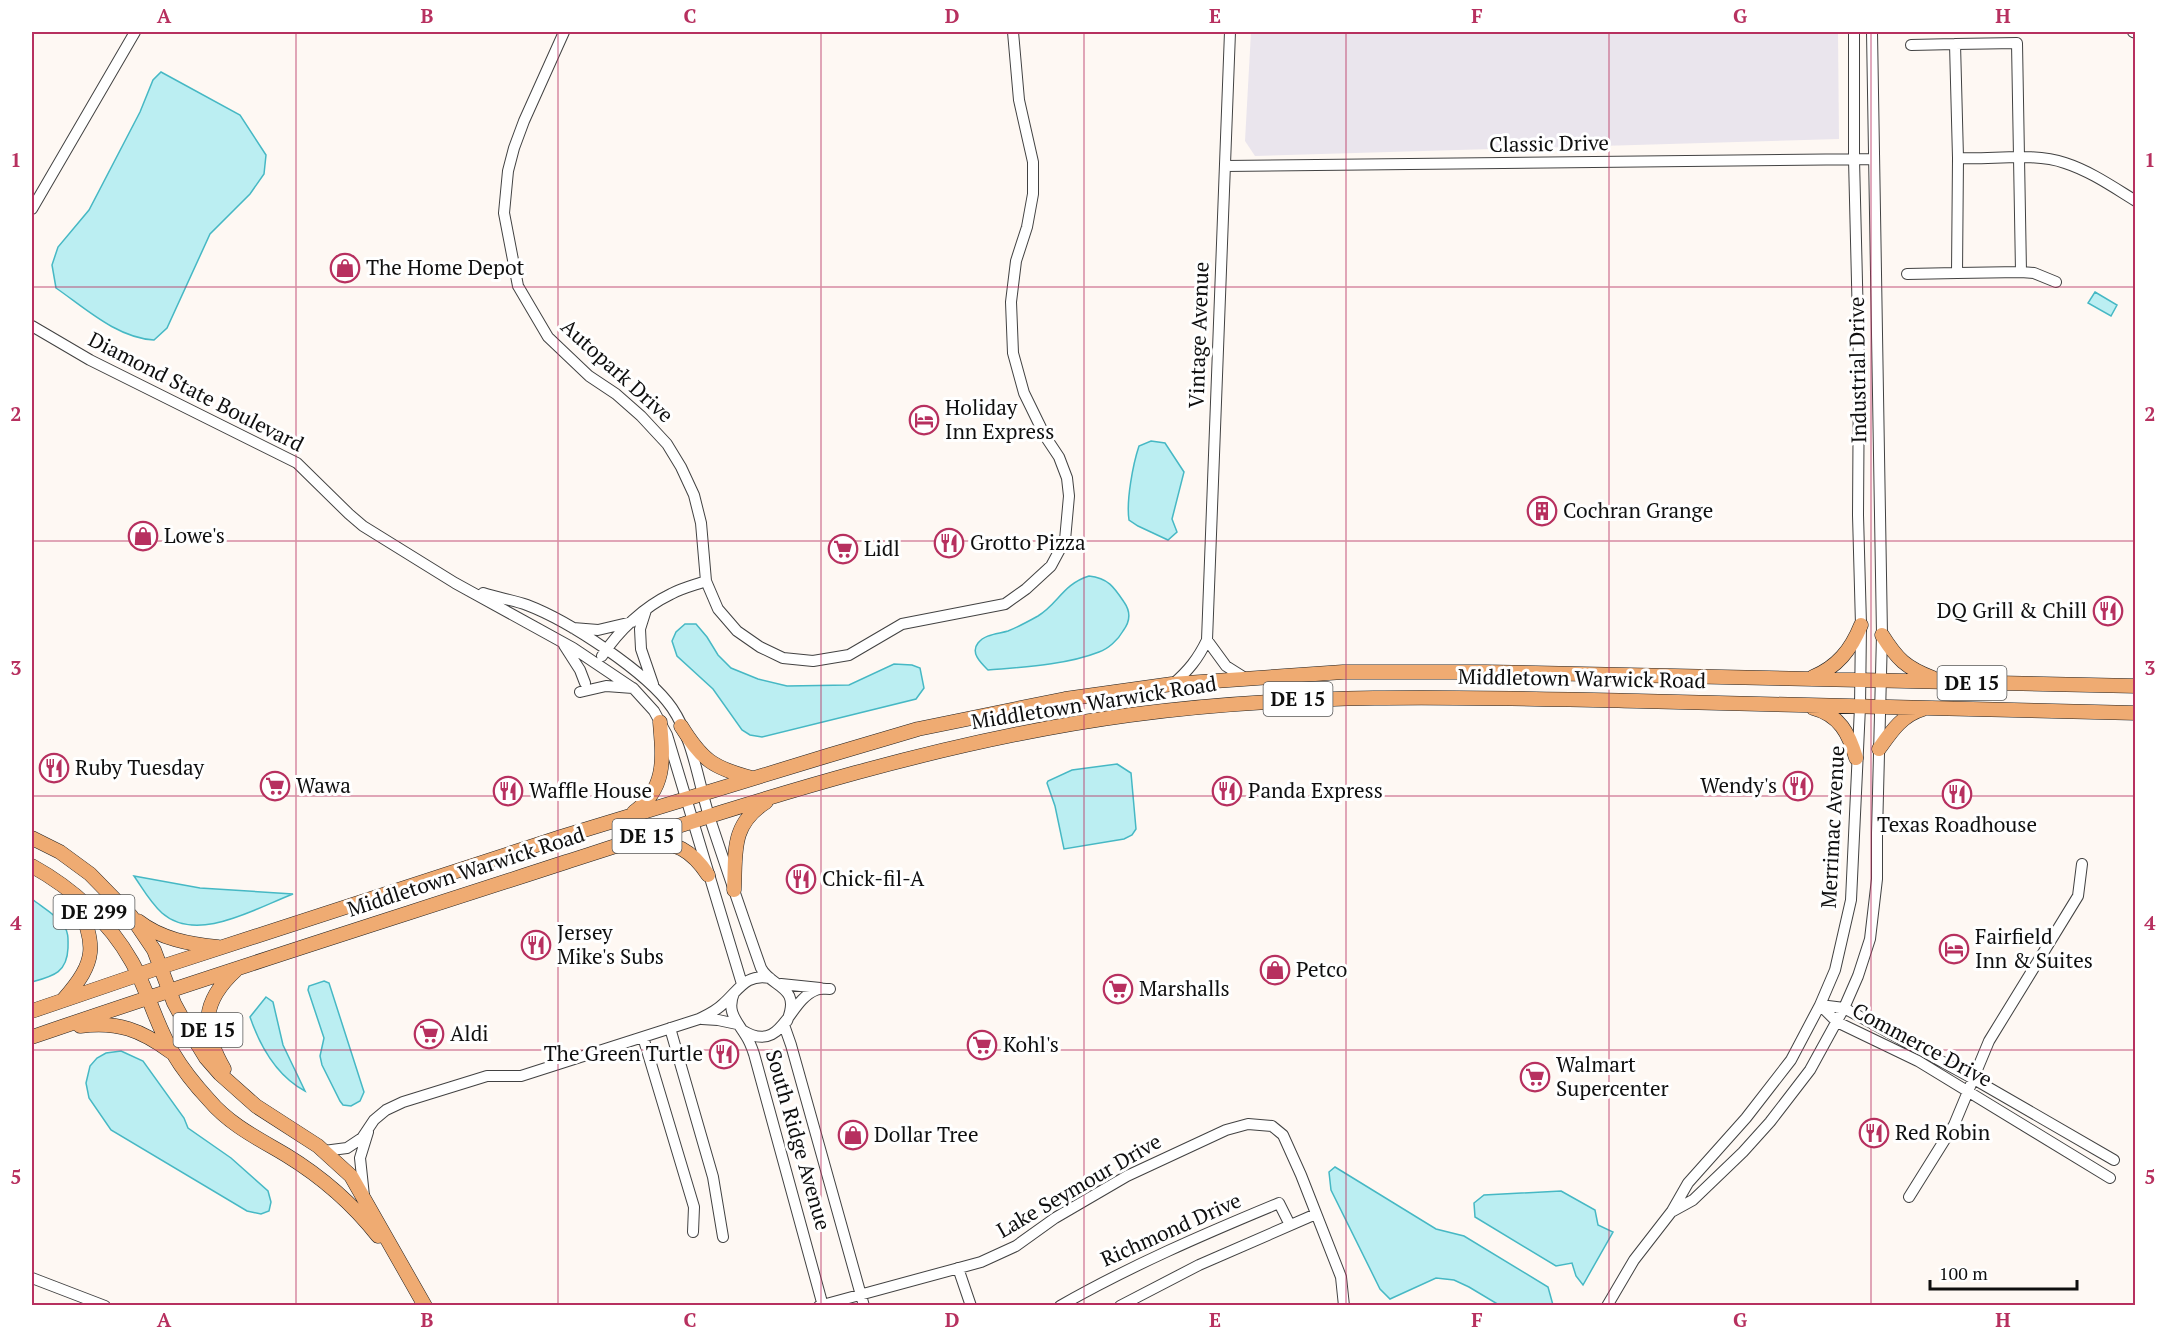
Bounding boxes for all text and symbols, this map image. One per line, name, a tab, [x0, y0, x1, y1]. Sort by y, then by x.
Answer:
text: A	[157, 2, 172, 29]
text: B	[421, 2, 434, 29]
text: C	[683, 2, 697, 29]
text: D	[945, 2, 959, 29]
text: E	[1209, 2, 1221, 29]
text: F	[1471, 2, 1483, 29]
text: G	[1733, 2, 1747, 29]
text: H	[1995, 2, 2011, 29]
street label: Classic Drive	[1489, 128, 1609, 158]
text: 1	[10, 146, 22, 173]
text: 1	[2144, 146, 2156, 173]
shop icon: The Home Depot	[329, 252, 361, 284]
place label: The Home Depot	[366, 253, 524, 281]
street label: Vintage Avenue	[1181, 261, 1215, 409]
street label: Industrial Drive	[1842, 296, 1872, 444]
street label: Autopark Drive	[555, 312, 680, 428]
street label: Diamond State Boulevard	[84, 325, 309, 458]
place label: Holiday Inn Express	[945, 393, 1054, 445]
text: 2	[10, 400, 22, 427]
text: 2	[2144, 400, 2156, 427]
hotel icon: Holiday Inn Express	[908, 404, 940, 436]
building icon: Cochran Grange	[1526, 495, 1558, 527]
place label: Cochran Grange	[1563, 496, 1713, 524]
shop icon: Lowe's	[127, 520, 159, 552]
place label: Lowe's	[164, 521, 225, 549]
restaurant icon: Grotto Pizza	[933, 527, 965, 559]
place label: Grotto Pizza	[970, 528, 1086, 556]
supermarket icon: Lidl	[827, 533, 859, 565]
place label: Lidl	[864, 534, 900, 562]
restaurant icon: DQ Grill & Chill	[2092, 595, 2124, 627]
place label: DQ Grill & Chill	[1937, 596, 2087, 624]
text: 3	[10, 654, 22, 681]
text: 3	[2144, 654, 2156, 681]
street label: Middletown Warwick Road	[1458, 662, 1707, 694]
road number: DE 15	[1938, 666, 2006, 700]
street label: Middletown Warwick Road	[969, 669, 1219, 735]
road number: DE 15	[1264, 682, 1332, 716]
street label: Merrimac Avenue	[1814, 745, 1850, 909]
restaurant icon: Ruby Tuesday	[38, 752, 70, 784]
place label: Ruby Tuesday	[75, 753, 205, 781]
supermarket icon: Wawa	[259, 770, 291, 802]
restaurant icon: Wendy's	[1782, 770, 1814, 802]
place label: Wawa	[296, 771, 351, 799]
place label: Wendy's	[1700, 771, 1777, 799]
restaurant icon: Waffle House	[492, 775, 524, 807]
restaurant icon: Panda Express	[1211, 775, 1243, 807]
place label: Waffle House	[529, 776, 652, 804]
place label: Panda Express	[1248, 776, 1383, 804]
restaurant icon: Texas Roadhouse	[1941, 778, 1973, 810]
place label: Texas Roadhouse	[1877, 810, 2037, 838]
street label: Middletown Warwick Road	[343, 819, 588, 923]
road number: DE 15	[612, 819, 682, 853]
restaurant icon: Chick-fil-A	[785, 863, 817, 895]
place label: Chick-fil-A	[822, 864, 925, 892]
road number: DE 299	[54, 895, 134, 929]
text: 4	[10, 909, 22, 936]
text: 4	[2144, 909, 2156, 936]
place label: Jersey Mike's Subs	[557, 918, 664, 970]
place label: Fairfield Inn & Suites	[1975, 922, 2093, 974]
restaurant icon: Jersey Mike's Subs	[520, 929, 552, 961]
hotel icon: Fairfield Inn & Suites	[1938, 933, 1970, 965]
shop icon: Petco	[1259, 954, 1291, 986]
place label: Petco	[1296, 955, 1347, 983]
supermarket icon: Marshalls	[1102, 973, 1134, 1005]
place label: Marshalls	[1139, 974, 1230, 1002]
street label: Commerce Drive	[1848, 995, 1997, 1093]
road number: DE 15	[174, 1013, 242, 1047]
supermarket icon: Aldi	[413, 1018, 445, 1050]
place label: Aldi	[450, 1019, 489, 1047]
supermarket icon: Kohl's	[966, 1029, 998, 1061]
place label: Kohl's	[1003, 1030, 1059, 1058]
restaurant icon: The Green Turtle	[708, 1038, 740, 1070]
place label: The Green Turtle	[544, 1039, 703, 1067]
street label: South Ridge Avenue	[760, 1046, 838, 1233]
place label: Walmart Supercenter	[1556, 1050, 1669, 1102]
supermarket icon: Walmart Supercenter	[1519, 1061, 1551, 1093]
restaurant icon: Red Robin	[1858, 1117, 1890, 1149]
place label: Red Robin	[1895, 1118, 1991, 1146]
shop icon: Dollar Tree	[837, 1119, 869, 1151]
place label: Dollar Tree	[874, 1120, 978, 1148]
street label: Lake Seymour Drive	[991, 1127, 1166, 1244]
text: 5	[10, 1163, 22, 1190]
text: 5	[2144, 1163, 2156, 1190]
street label: Richmond Drive	[1096, 1186, 1245, 1273]
scale bar	[1930, 1253, 2077, 1291]
text: 100 m	[1939, 1261, 1988, 1285]
text: A	[157, 1306, 172, 1333]
text: B	[421, 1306, 434, 1333]
text: C	[683, 1306, 697, 1333]
text: D	[945, 1306, 959, 1333]
text: E	[1209, 1306, 1221, 1333]
text: F	[1471, 1306, 1483, 1333]
text: G	[1733, 1306, 1747, 1333]
text: H	[1995, 1306, 2011, 1333]

